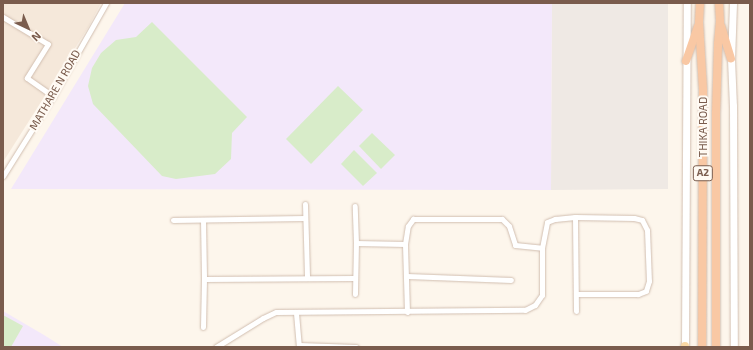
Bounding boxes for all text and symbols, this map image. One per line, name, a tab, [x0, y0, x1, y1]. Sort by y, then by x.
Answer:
north arrow	[8, 8, 48, 48]
text: N	[29, 30, 44, 44]
street label: MATHARE N ROAD	[27, 48, 83, 132]
street label: THIKA ROAD	[696, 97, 710, 157]
road number: A2	[692, 165, 714, 181]

